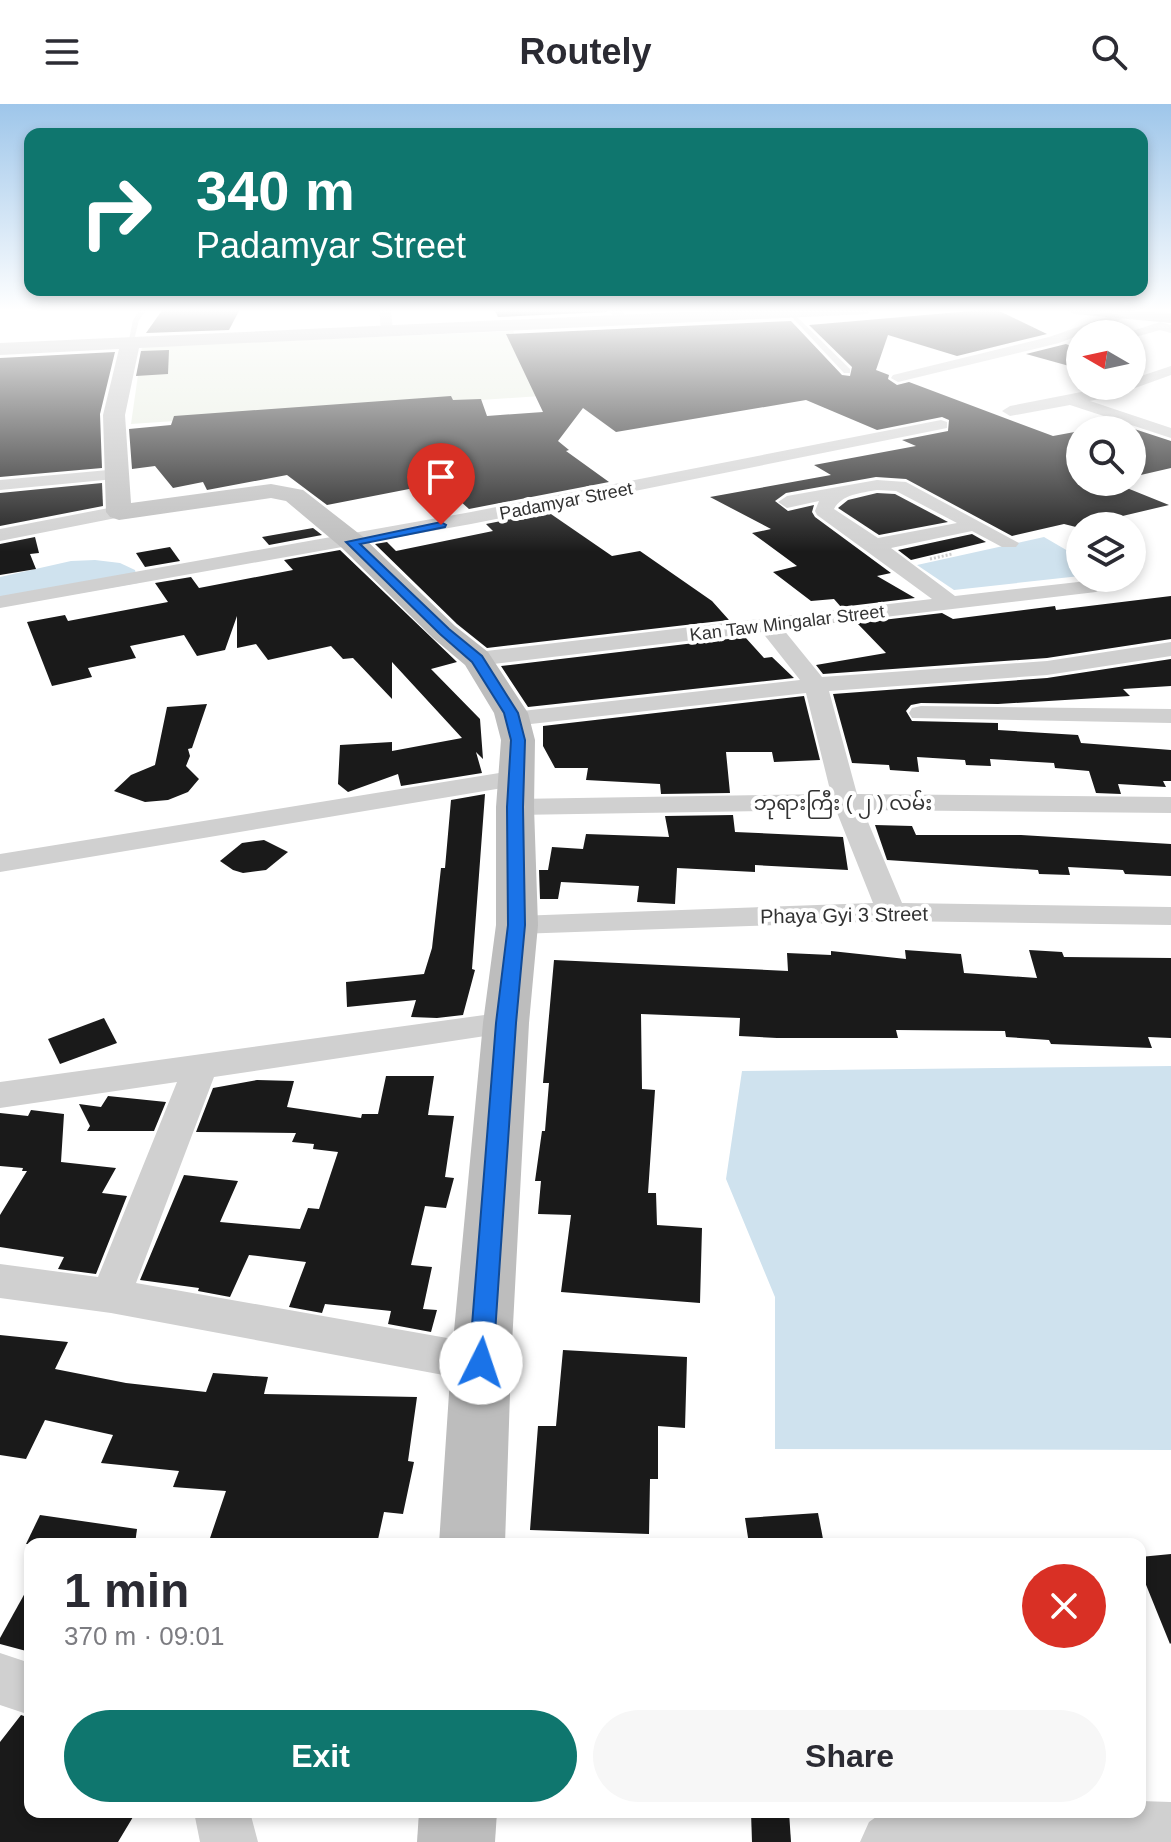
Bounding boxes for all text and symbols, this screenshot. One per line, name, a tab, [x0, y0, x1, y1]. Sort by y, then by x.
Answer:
icon: menu	[40, 30, 84, 74]
icon: search	[1087, 30, 1131, 74]
text: Routely	[519, 31, 652, 72]
text: 340 m	[196, 159, 355, 222]
icon: right	[64, 160, 168, 264]
text: Padamyar Street	[196, 225, 466, 266]
north arrow	[1066, 320, 1146, 400]
map controls	[1066, 320, 1146, 592]
button: search	[1066, 416, 1146, 496]
pin	[407, 443, 475, 525]
icon: arrive	[419, 455, 463, 499]
street label: Padamyar Street	[498, 478, 634, 524]
button: layers	[1066, 512, 1146, 592]
street label: Kan Taw Mingalar Street	[689, 601, 885, 645]
street label: ဘုရားကြီး ( ၂ ) လမ်း	[754, 789, 932, 820]
street label: Phaya Gyi 3 Street	[760, 903, 929, 927]
position arrow	[439, 1321, 523, 1405]
text: 1 min	[64, 1564, 189, 1617]
button: close	[1022, 1564, 1106, 1648]
text: 370 m · 09:01	[64, 1621, 224, 1651]
button: Exit	[64, 1710, 577, 1802]
button: Share	[593, 1710, 1106, 1802]

